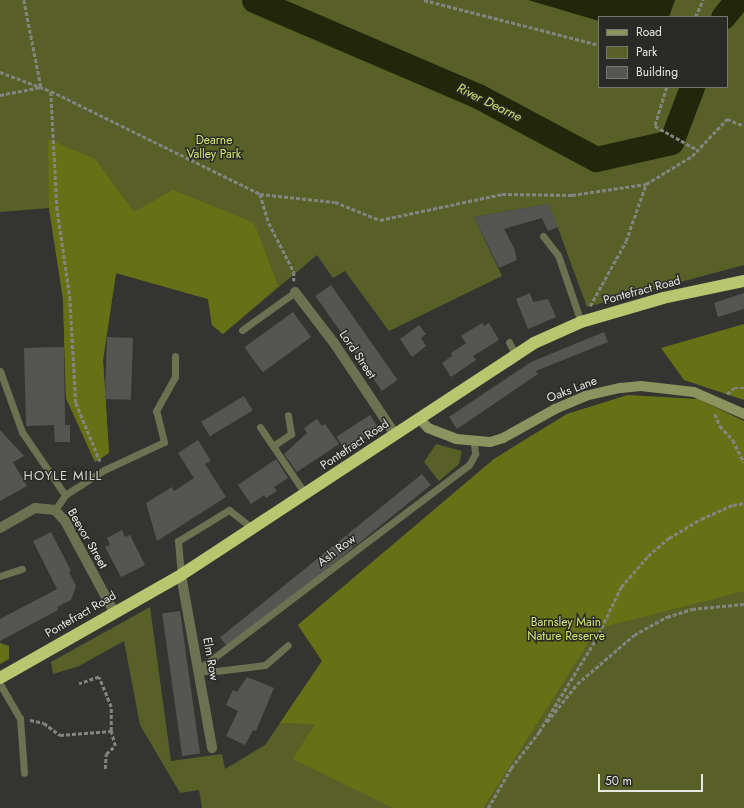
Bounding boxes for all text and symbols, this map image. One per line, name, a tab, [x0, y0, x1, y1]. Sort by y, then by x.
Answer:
legend	[598, 16, 728, 88]
text: Road	[636, 23, 662, 41]
text: Park	[636, 43, 657, 61]
text: Building	[636, 63, 678, 81]
water label: River Dearne	[454, 81, 524, 125]
park label: Dearne Valley Park	[187, 134, 241, 162]
street label: Pontefract Road	[602, 274, 682, 308]
street label: Lord Street	[336, 328, 378, 382]
street label: Oaks Lane	[545, 374, 599, 406]
street label: Pontefract Road	[318, 417, 392, 473]
district label: HOYLE MILL	[24, 468, 102, 484]
street label: Beevor Street	[64, 506, 110, 572]
street label: Ash Row	[315, 532, 359, 570]
street label: Pontefract Road	[43, 589, 119, 641]
park label: Barnsley Main Nature Reserve	[527, 616, 605, 644]
street label: Elm Row	[199, 636, 221, 682]
scale bar	[600, 766, 705, 792]
text: 50 m	[605, 772, 632, 790]

